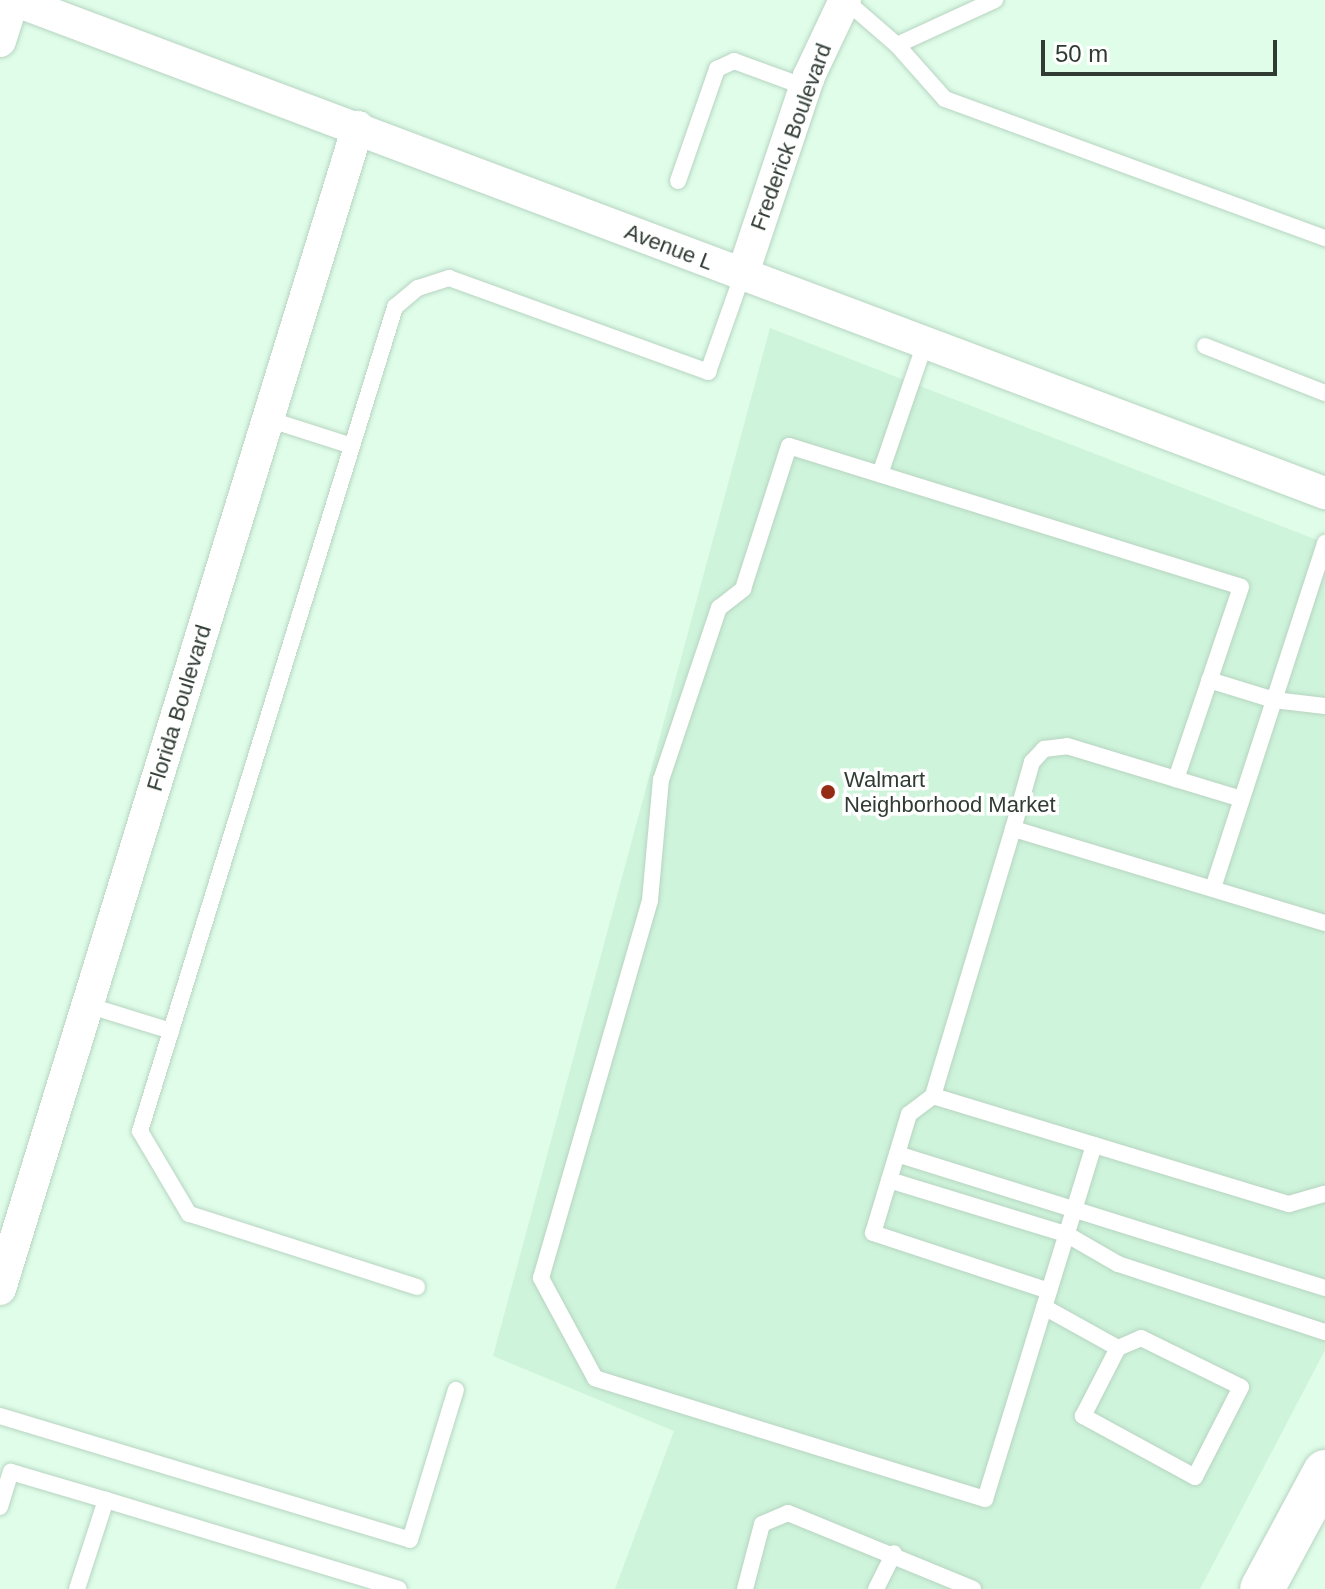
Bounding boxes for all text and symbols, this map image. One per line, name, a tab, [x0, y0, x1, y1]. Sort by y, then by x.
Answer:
scale bar	[1045, 24, 1281, 74]
street label: Frederick Boulevard	[745, 40, 837, 234]
text: 50 m	[1055, 40, 1108, 67]
street label: Avenue L	[621, 218, 717, 276]
street label: Florida Boulevard	[141, 622, 217, 794]
place label: Walmart Neighborhood Market	[844, 766, 1056, 818]
marker: Walmart Neighborhood Market	[819, 783, 837, 801]

